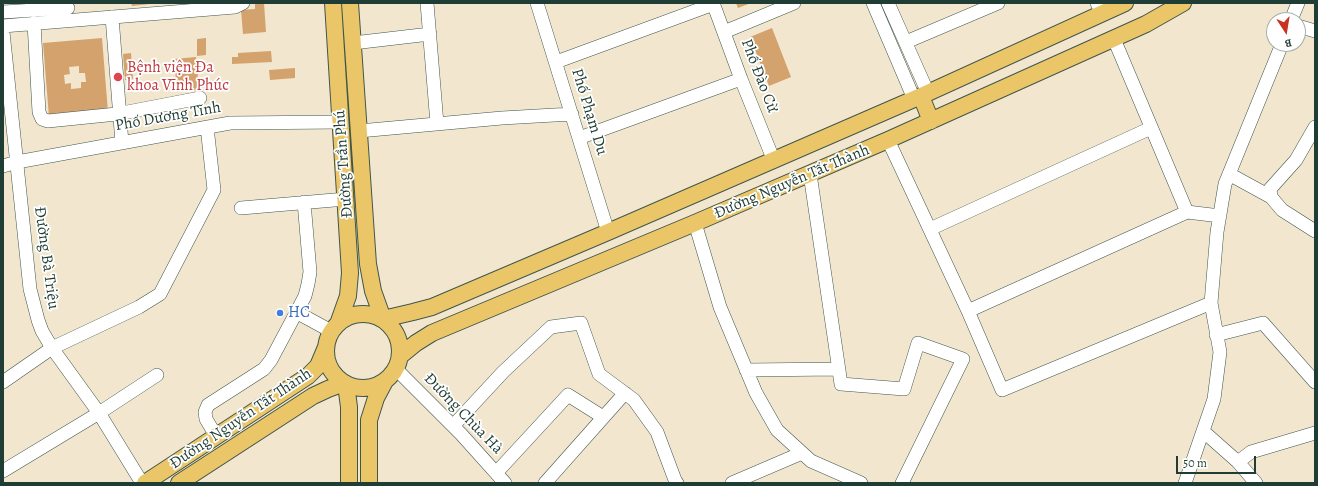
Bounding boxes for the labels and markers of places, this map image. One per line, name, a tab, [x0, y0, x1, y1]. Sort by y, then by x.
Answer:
place label: Bệnh viện Đa khoa Vĩnh Phúc	[127, 58, 229, 96]
marker: Bệnh viện Đa khoa Vĩnh Phúc	[112, 71, 124, 83]
place label: HC	[288, 303, 310, 323]
marker: HC	[275, 308, 285, 318]

